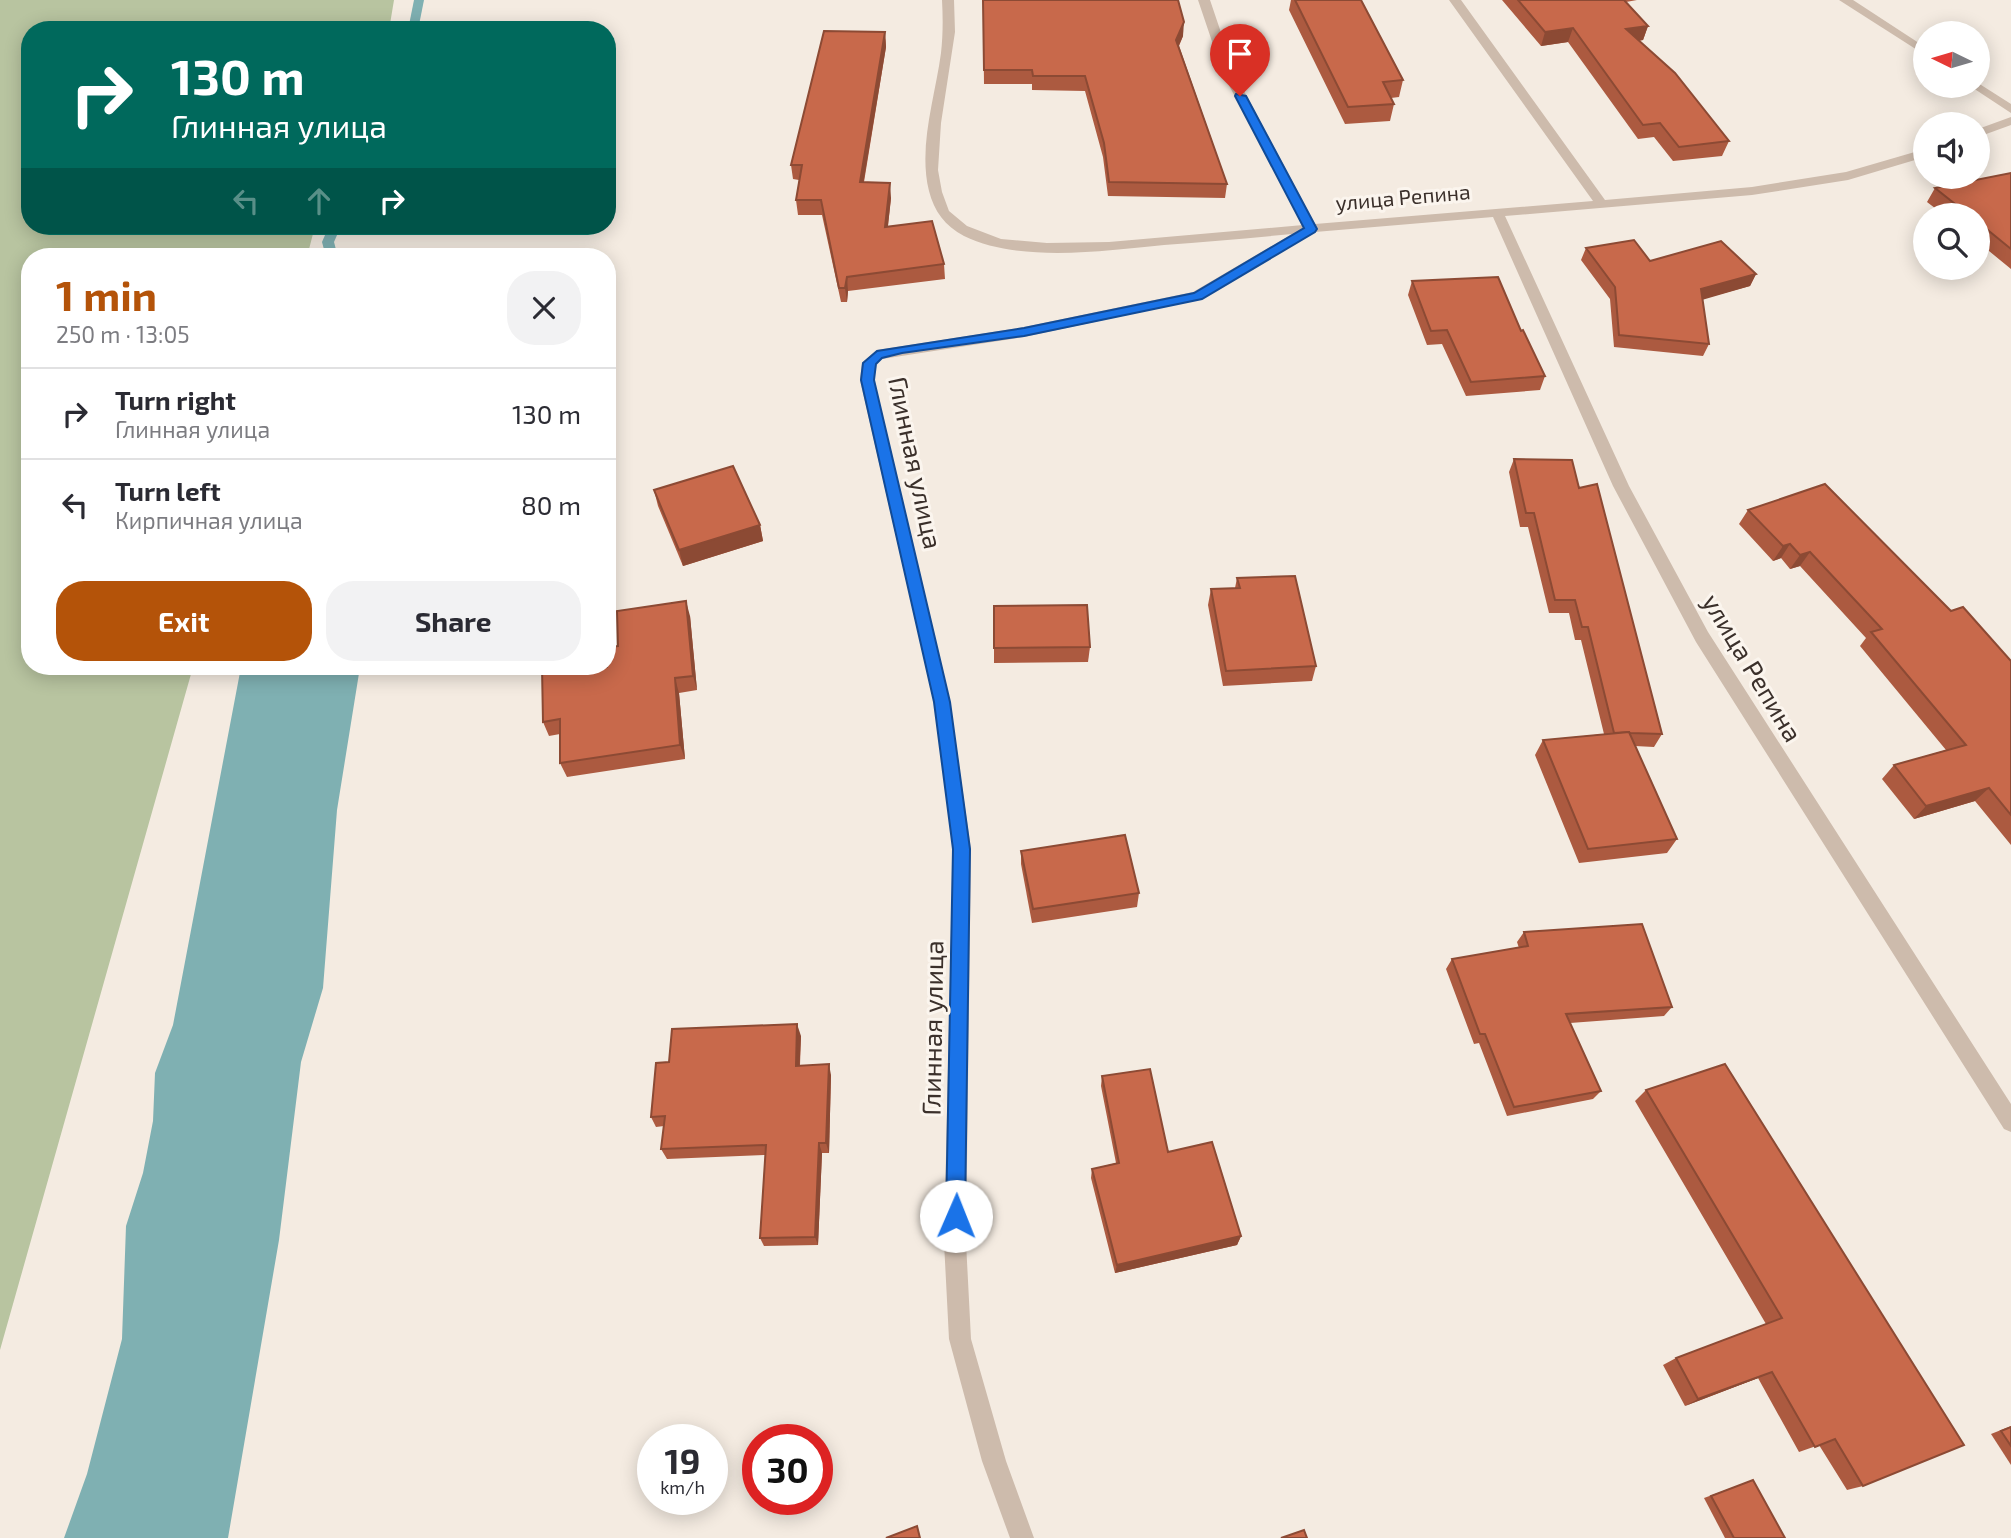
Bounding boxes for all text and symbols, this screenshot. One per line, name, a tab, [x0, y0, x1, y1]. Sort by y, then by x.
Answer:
north arrow	[1913, 21, 1990, 98]
map controls	[1913, 21, 1990, 280]
pin	[1210, 24, 1270, 96]
icon: arrive	[1221, 35, 1259, 73]
text: 130 m	[171, 46, 305, 105]
icon: right	[56, 49, 147, 140]
text: Глинная улица	[171, 106, 387, 144]
button: sound	[1913, 112, 1990, 189]
street label: улица Репина	[1334, 178, 1471, 216]
icon: left	[227, 182, 265, 220]
icon: ahead	[300, 182, 338, 220]
icon: right	[373, 182, 411, 220]
button: search	[1913, 203, 1990, 280]
text: 1 min	[56, 269, 157, 319]
button: close	[507, 271, 581, 345]
text: 250 m · 13:05	[56, 320, 190, 348]
street label: Глинная улица	[882, 374, 950, 552]
text: Turn right	[115, 384, 236, 415]
icon: right	[56, 395, 94, 433]
text: 130 m	[512, 398, 581, 429]
text: Глинная улица	[115, 415, 270, 443]
text: Turn left	[115, 475, 221, 506]
icon: left	[56, 486, 94, 524]
text: 80 m	[521, 489, 581, 520]
text: Кирпичная улица	[115, 506, 303, 534]
button: Exit	[56, 581, 312, 661]
button: Share	[326, 581, 581, 661]
street label: улица Репина	[1696, 588, 1810, 747]
street label: Глинная улица	[914, 940, 950, 1116]
position arrow	[919, 1179, 993, 1253]
speed limit sign: 30	[742, 1424, 833, 1515]
text: 19	[665, 1439, 700, 1481]
text: km/h	[660, 1476, 705, 1498]

